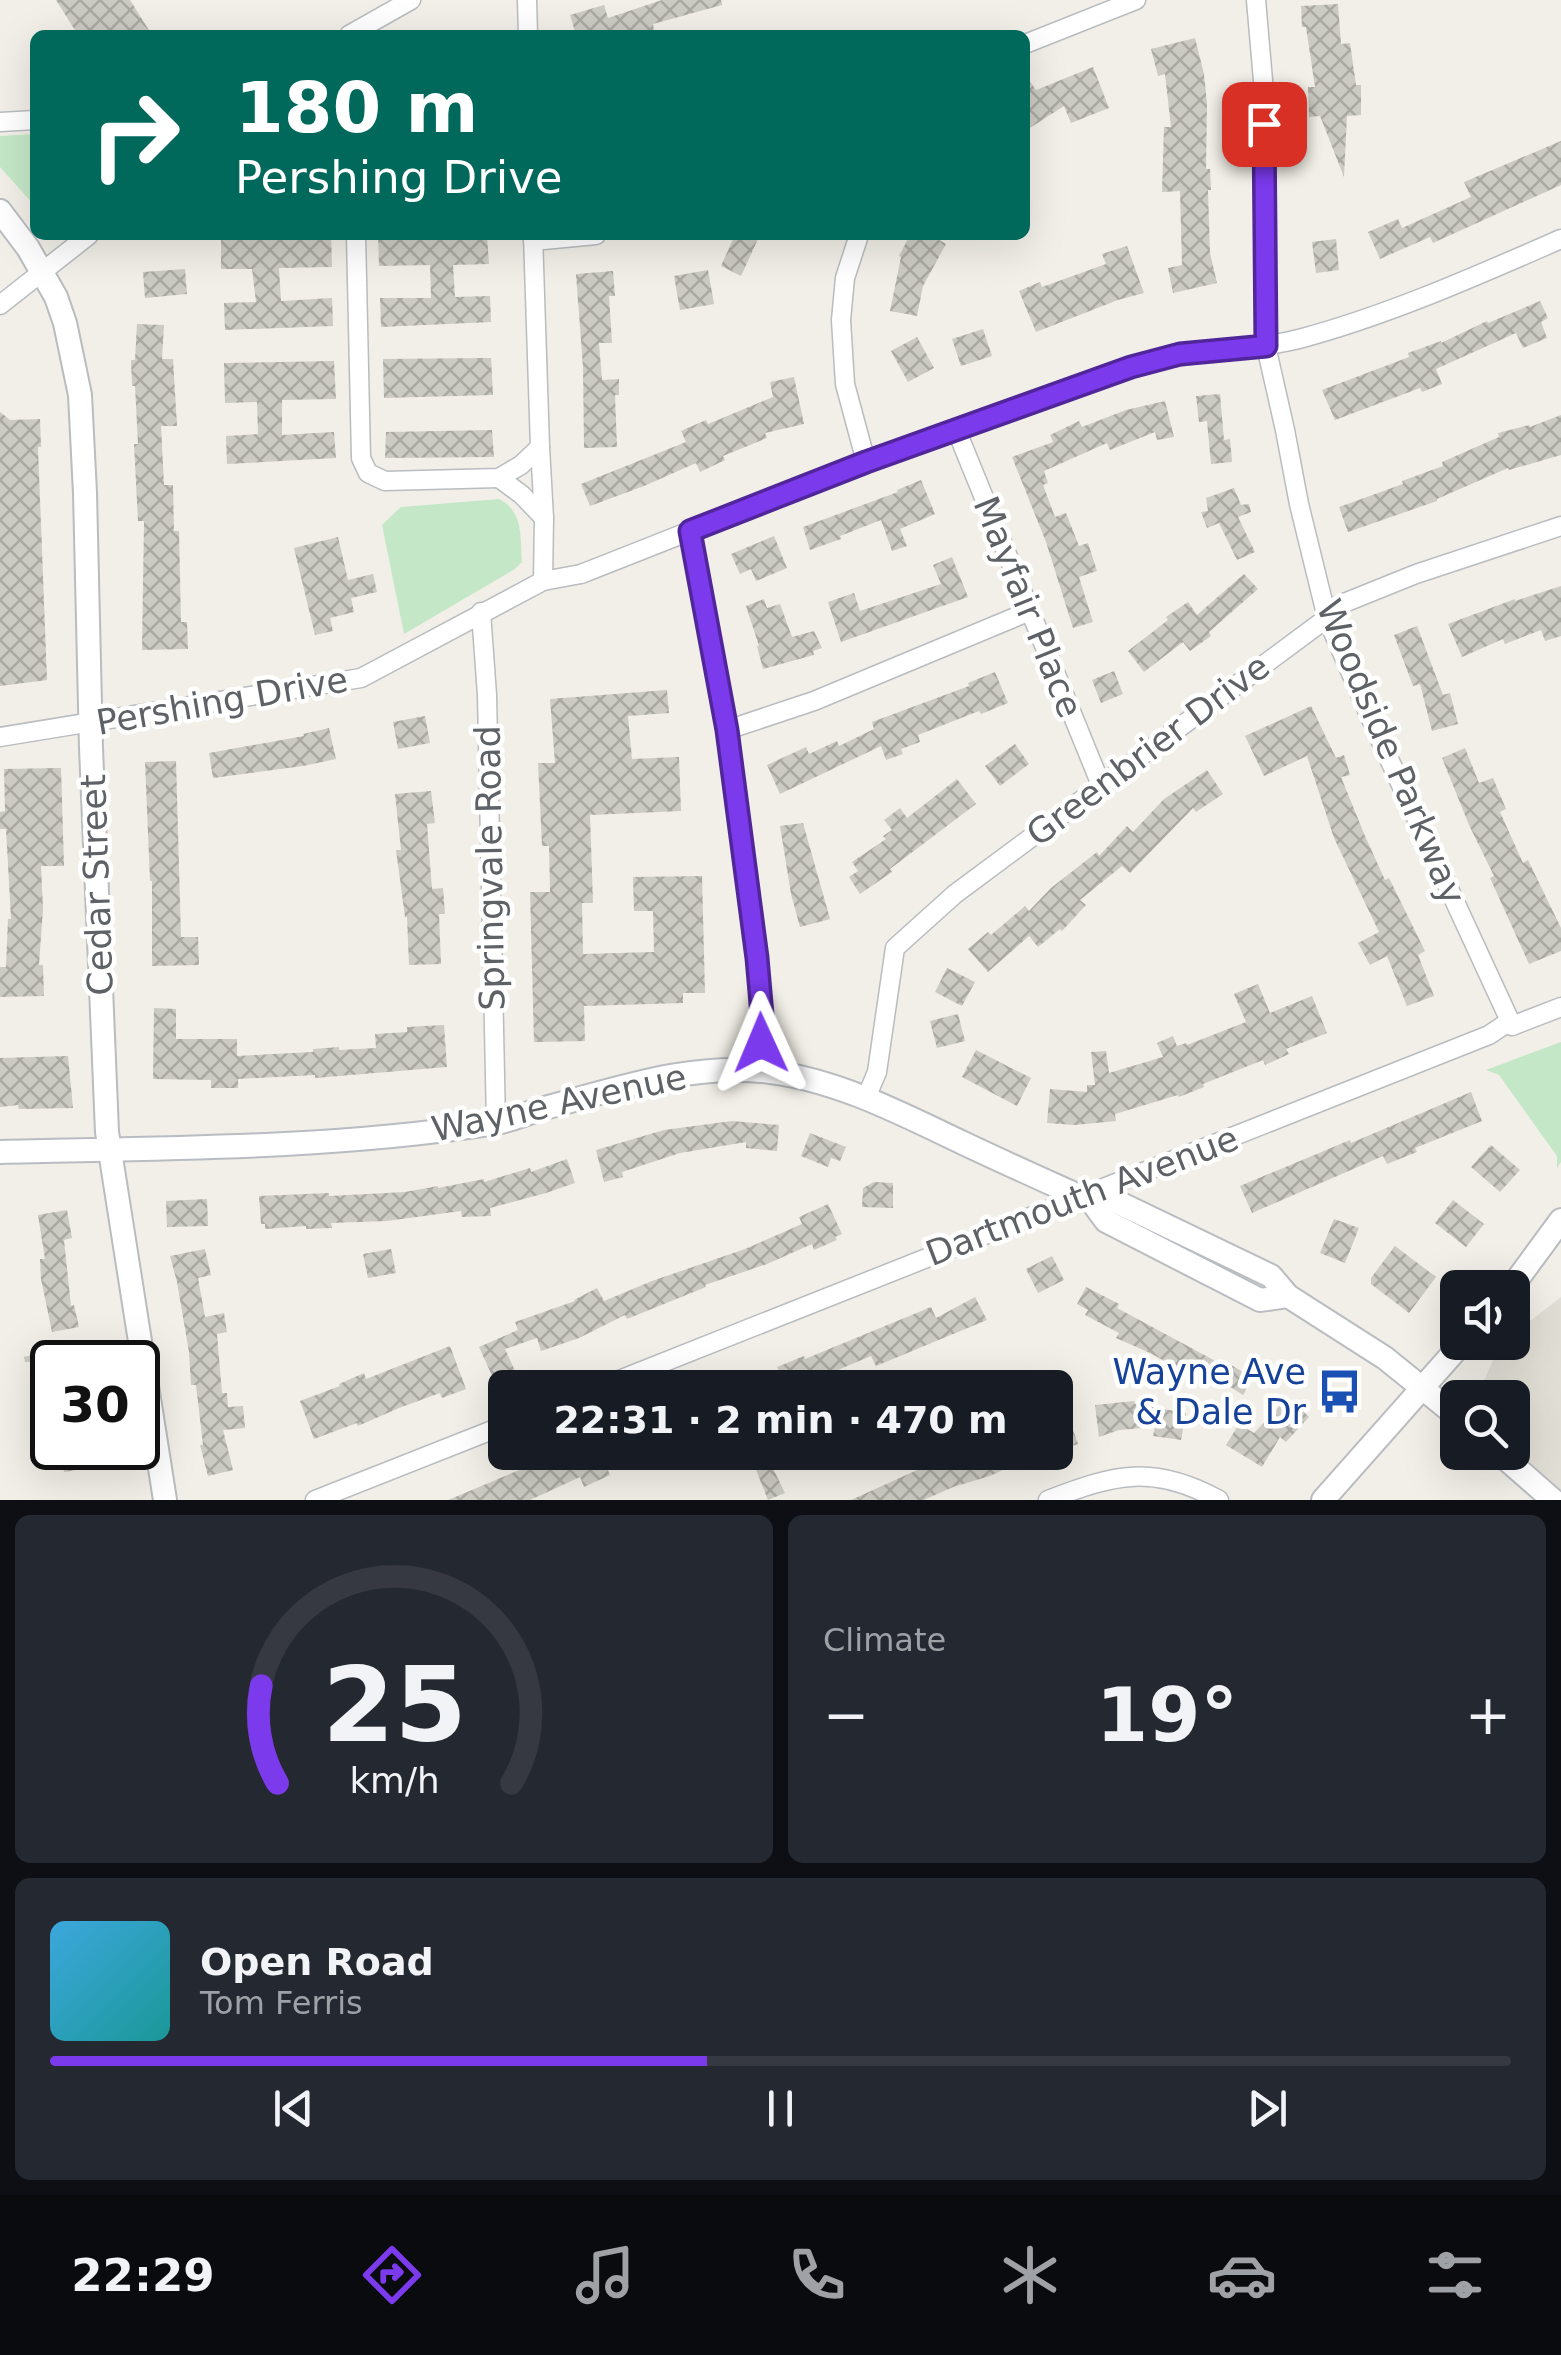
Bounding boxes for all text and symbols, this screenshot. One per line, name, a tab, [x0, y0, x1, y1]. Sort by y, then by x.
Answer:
text: 180 m	[235, 67, 478, 149]
icon: right	[70, 70, 200, 200]
pin	[1222, 82, 1307, 167]
icon: arrive	[1237, 97, 1292, 152]
text: Pershing Drive	[235, 151, 563, 204]
street label: Mayfair Place	[966, 491, 1090, 723]
street label: Woodside Parkway	[1309, 594, 1473, 910]
street label: Greenbrier Drive	[1019, 646, 1277, 854]
street label: Pershing Drive	[93, 659, 351, 743]
street label: Springvale Road	[468, 725, 512, 1011]
street label: Cedar Street	[73, 774, 121, 996]
position arrow	[709, 991, 813, 1095]
street label: Wayne Avenue	[428, 1056, 690, 1150]
street label: Dartmouth Avenue	[920, 1118, 1244, 1274]
map controls	[1440, 1270, 1530, 1470]
button: sound	[1440, 1270, 1530, 1360]
speed limit sign: 30	[30, 1340, 160, 1470]
place label: Wayne Ave & Dale Dr	[1112, 1352, 1307, 1432]
bus stop icon: Wayne Ave & Dale Dr	[1315, 1368, 1363, 1416]
button: search	[1440, 1380, 1530, 1470]
text: 22:31 · 2 min · 470 m	[553, 1398, 1008, 1442]
text: Climate	[823, 1621, 946, 1659]
text: 25	[322, 1644, 466, 1766]
text: 19°	[1096, 1671, 1238, 1759]
text: −	[823, 1683, 869, 1747]
text: +	[1465, 1683, 1511, 1747]
text: km/h	[349, 1760, 439, 1801]
text: Open Road	[200, 1940, 434, 1984]
text: Tom Ferris	[200, 1984, 363, 2022]
icon: previous	[266, 2081, 321, 2136]
icon: pause	[753, 2081, 808, 2136]
icon: next	[1240, 2081, 1295, 2136]
icon: directions	[357, 2240, 427, 2310]
icon: music	[570, 2240, 640, 2310]
icon: phone	[782, 2240, 852, 2310]
icon: climate	[995, 2240, 1065, 2310]
icon: car	[1207, 2240, 1277, 2310]
icon: filters	[1420, 2240, 1490, 2310]
text: 22:29	[71, 2249, 215, 2302]

